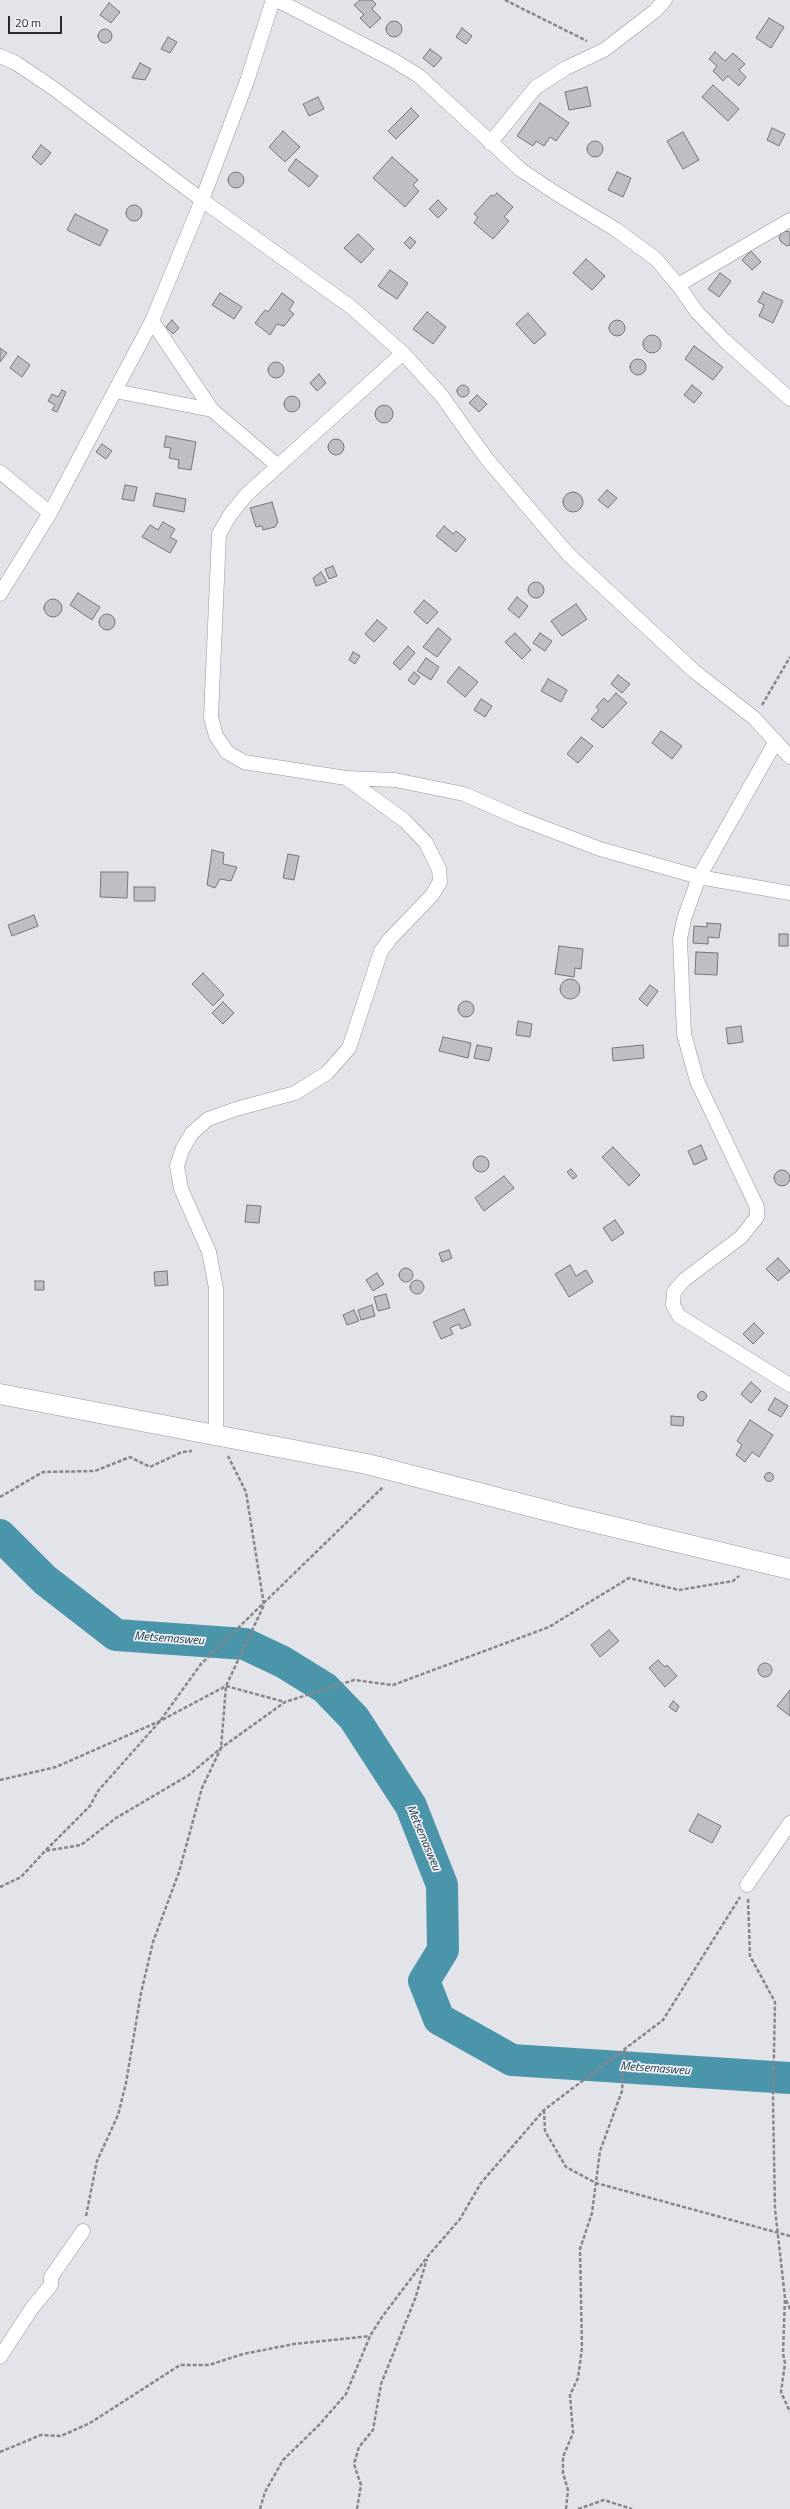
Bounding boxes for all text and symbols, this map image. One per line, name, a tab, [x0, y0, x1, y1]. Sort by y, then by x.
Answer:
scale bar	[10, 8, 64, 34]
text: 20 m	[15, 13, 41, 32]
water label: Metsemasweu	[134, 1629, 204, 1649]
water label: Metsemasweu	[403, 1803, 443, 1873]
water label: Metsemasweu	[620, 2059, 690, 2079]

